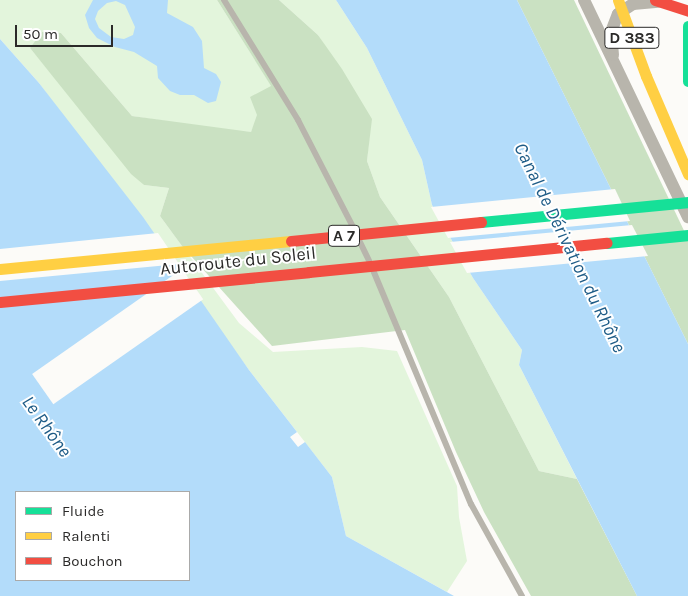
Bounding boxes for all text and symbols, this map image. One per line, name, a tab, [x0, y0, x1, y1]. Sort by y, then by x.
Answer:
scale bar	[18, 15, 115, 47]
road number: D 383	[603, 24, 661, 52]
text: 50 m	[23, 25, 58, 43]
water label: Canal de Dérivation du Rhône	[508, 139, 630, 357]
road number: A 7	[328, 222, 360, 250]
street label: Autoroute du Soleil	[159, 242, 317, 280]
water label: Le Rhône	[16, 392, 76, 462]
legend	[15, 491, 190, 581]
text: Fluide	[62, 502, 104, 520]
text: Ralenti	[62, 527, 111, 545]
text: Bouchon	[62, 552, 123, 570]

